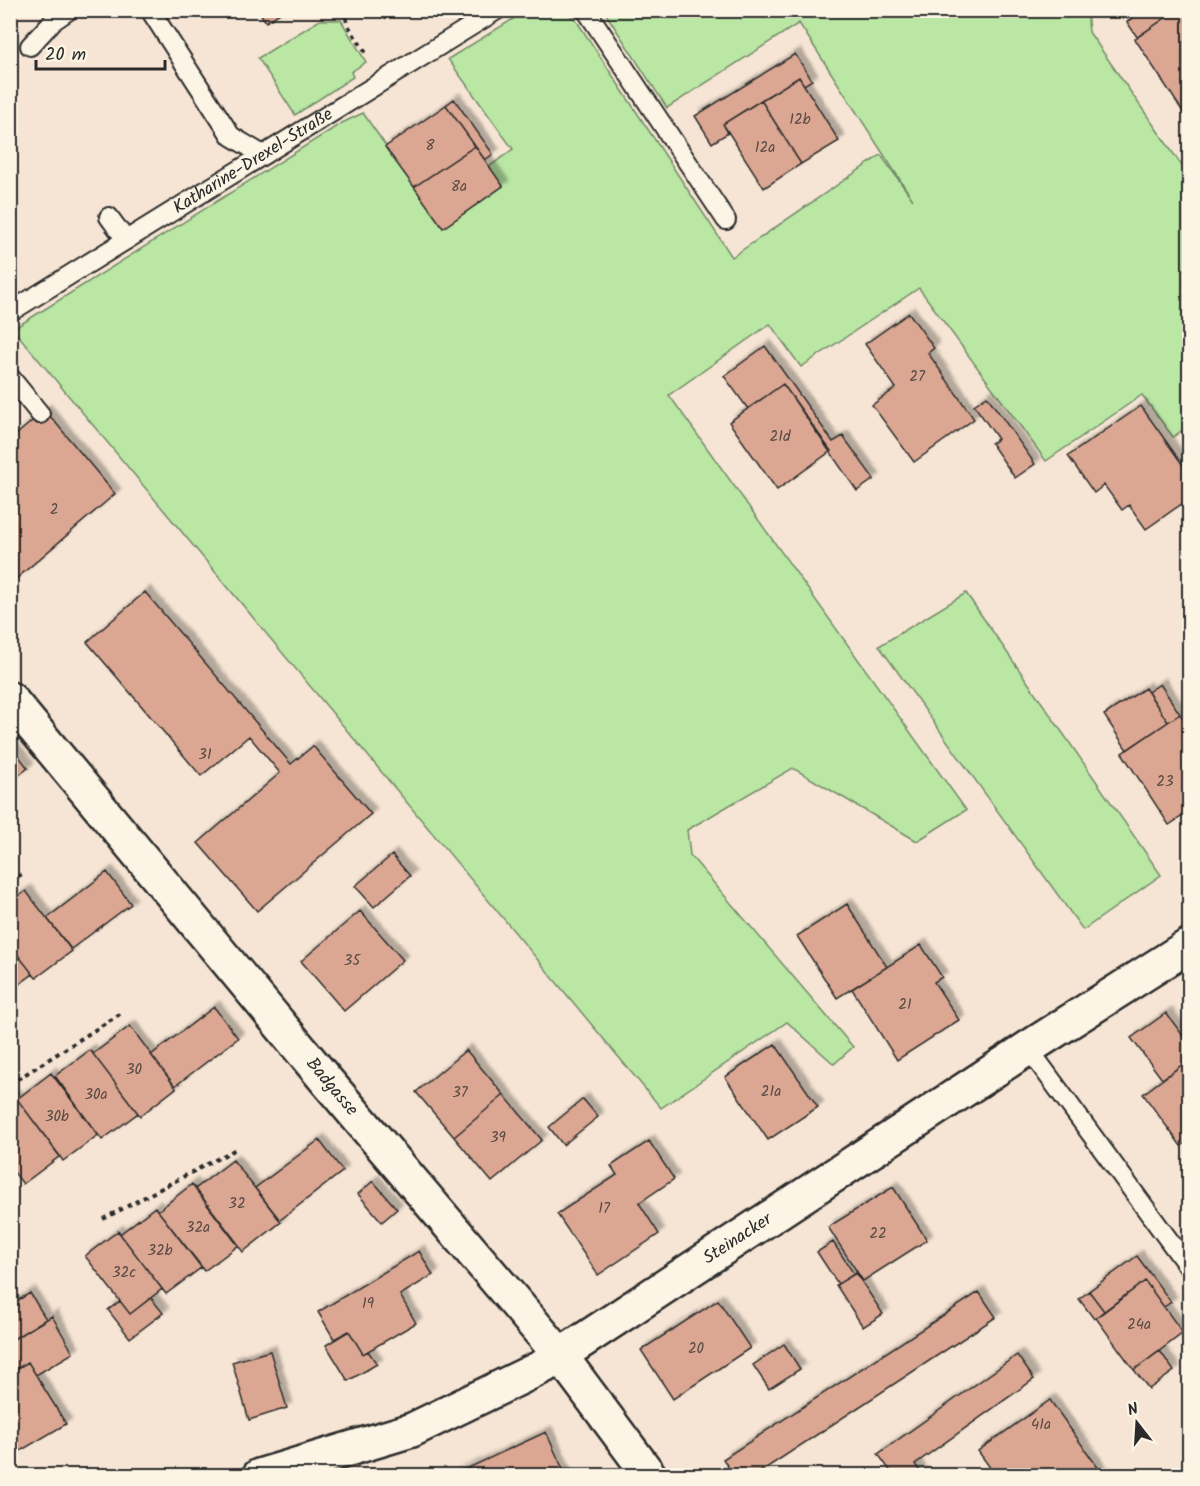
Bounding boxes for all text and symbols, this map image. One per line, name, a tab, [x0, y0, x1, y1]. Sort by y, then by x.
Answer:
scale bar	[36, 33, 165, 71]
text: 20 m	[45, 41, 86, 70]
street label: Katharine-Drexel-Straße	[167, 100, 339, 222]
house number: 12b	[789, 108, 811, 132]
house number: 8	[425, 134, 435, 158]
house number: 12a	[755, 136, 775, 160]
house number: 8a	[451, 175, 467, 199]
house number: 27	[909, 365, 926, 389]
house number: 21d	[770, 425, 791, 449]
house number: 2	[50, 498, 58, 522]
house number: 31	[198, 743, 212, 767]
house number: 23	[1156, 770, 1174, 794]
house number: 35	[344, 949, 361, 973]
house number: 21	[898, 993, 912, 1017]
street label: Badgasse	[298, 1051, 365, 1123]
house number: 30	[126, 1058, 143, 1082]
house number: 21a	[761, 1080, 781, 1104]
house number: 37	[452, 1081, 469, 1105]
house number: 30a	[84, 1083, 108, 1107]
house number: 30b	[45, 1105, 69, 1129]
house number: 39	[490, 1126, 507, 1150]
house number: 32	[228, 1192, 246, 1216]
house number: 17	[598, 1197, 611, 1221]
street label: Steinacker	[697, 1205, 779, 1272]
house number: 32a	[186, 1216, 210, 1240]
house number: 22	[869, 1222, 887, 1246]
house number: 32b	[147, 1239, 173, 1263]
house number: 32c	[112, 1261, 136, 1285]
house number: 19	[362, 1292, 375, 1316]
house number: 24a	[1127, 1313, 1151, 1337]
house number: 20	[688, 1337, 705, 1361]
north arrow	[1107, 1393, 1167, 1453]
text: N	[1125, 1397, 1142, 1424]
house number: 41a	[1031, 1413, 1051, 1437]

